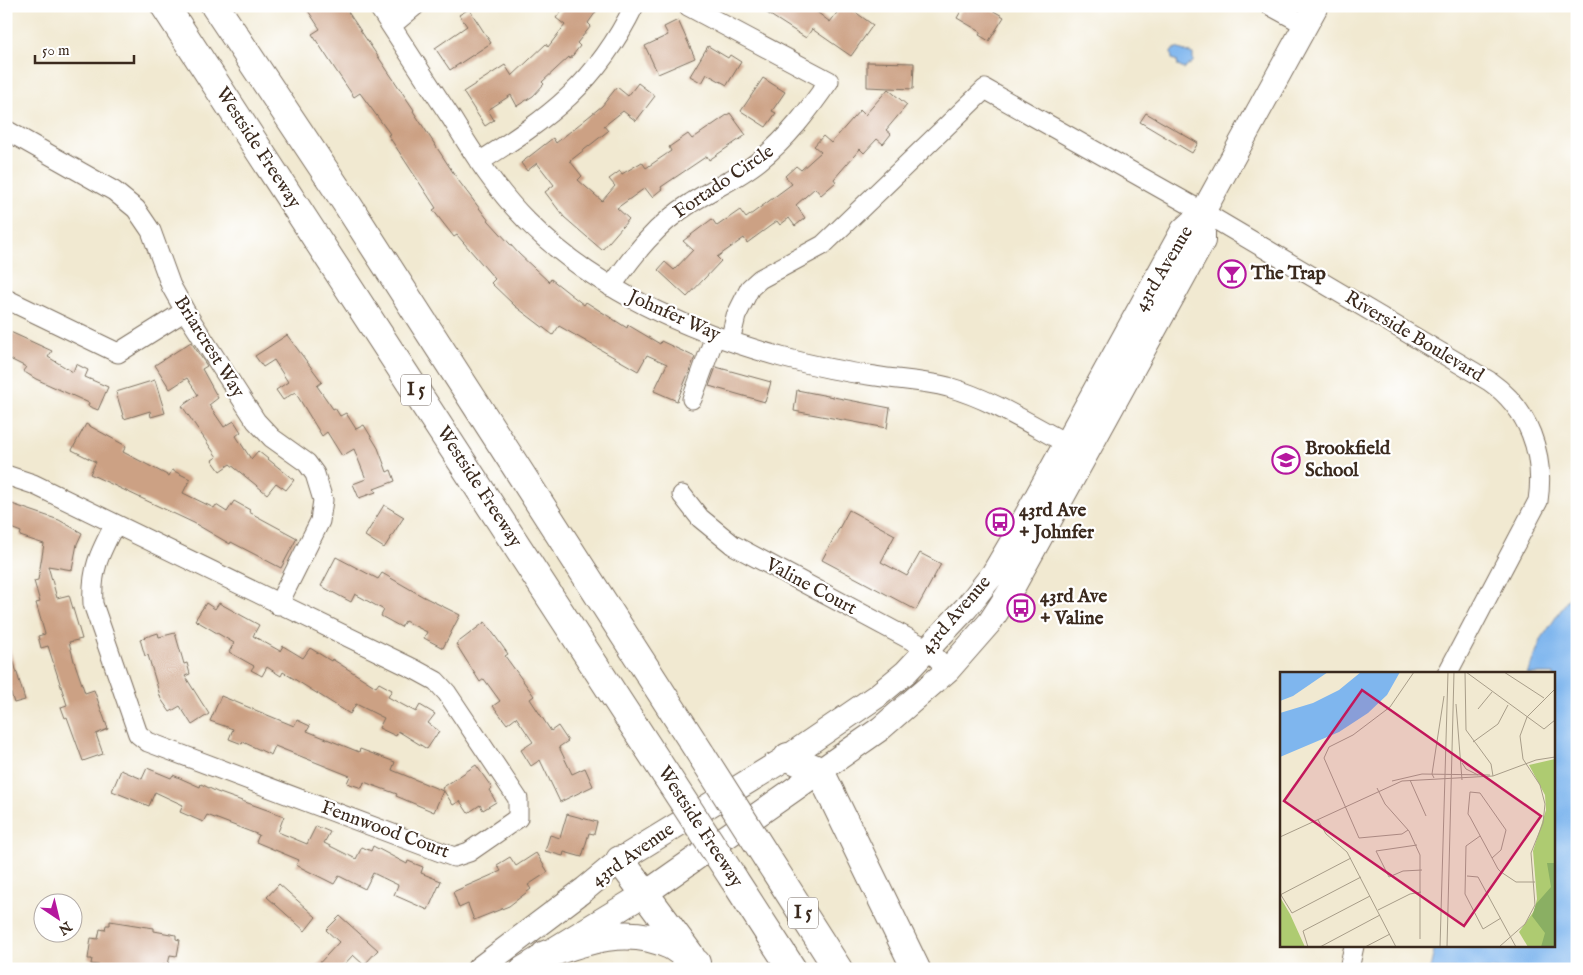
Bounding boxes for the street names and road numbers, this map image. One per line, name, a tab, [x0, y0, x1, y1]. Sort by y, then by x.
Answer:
street label: Westside Freeway	[210, 83, 306, 214]
street label: Fortado Circle	[669, 140, 779, 224]
street label: 43rd Avenue	[1129, 222, 1199, 316]
street label: Johnfer Way	[622, 284, 725, 347]
street label: Riverside Boulevard	[1340, 286, 1489, 388]
street label: Briarcrest Way	[168, 292, 250, 403]
road number: I 5	[401, 374, 431, 406]
street label: Westside Freeway	[431, 422, 527, 553]
street label: Valine Court	[760, 553, 861, 621]
street label: 43rd Avenue	[916, 571, 997, 659]
street label: Westside Freeway	[652, 762, 748, 893]
street label: Fennwood Court	[318, 796, 453, 865]
street label: 43rd Avenue	[587, 818, 679, 892]
road number: I 5	[788, 898, 818, 928]

